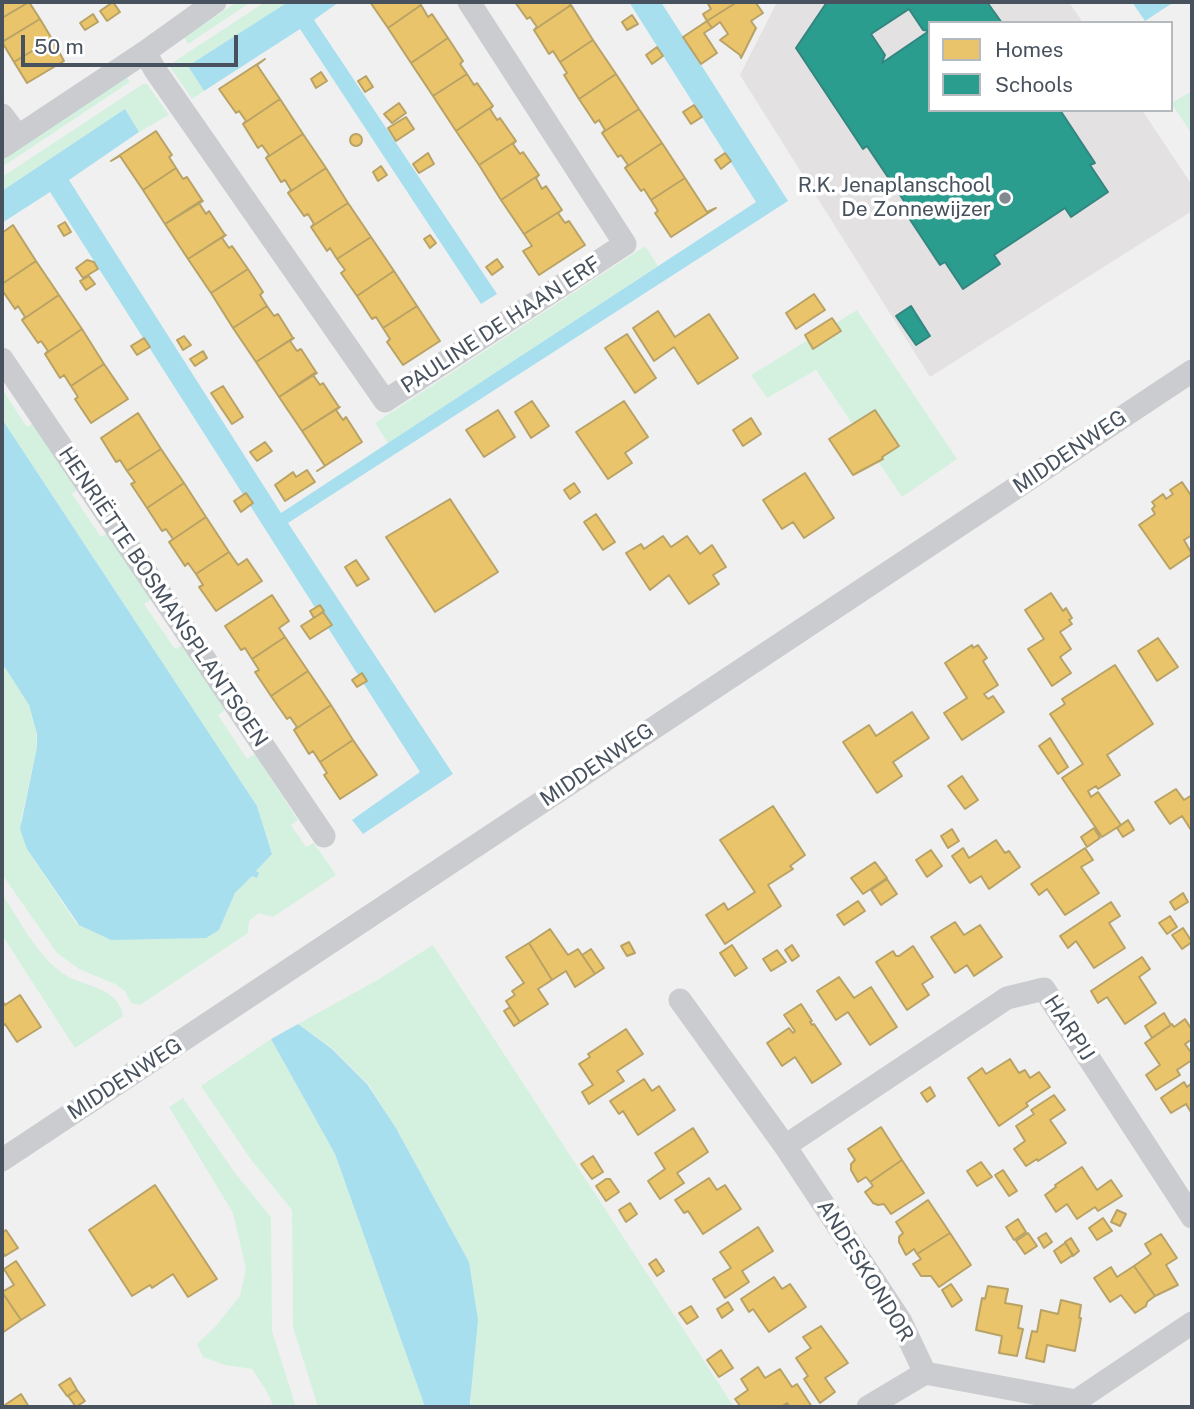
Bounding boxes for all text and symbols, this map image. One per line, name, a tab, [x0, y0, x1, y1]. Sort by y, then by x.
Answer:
scale bar	[24, 21, 242, 65]
legend	[928, 21, 1173, 112]
text: 50 m	[34, 34, 84, 59]
text: Homes	[995, 37, 1063, 62]
text: Schools	[995, 72, 1073, 97]
place label: R.K. Jenaplanschool De Zonnewijzer	[798, 173, 991, 223]
marker: R.K. Jenaplanschool De Zonnewijzer	[997, 190, 1013, 206]
street label: PAULINE DE HAAN ERF	[397, 251, 605, 399]
street label: MIDDENWEG	[1009, 405, 1131, 499]
street label: HENRIËTTE BOSMANSPLANTSOEN	[53, 442, 273, 752]
street label: MIDDENWEG	[536, 718, 658, 812]
street label: HARPIJ	[1039, 991, 1099, 1065]
street label: MIDDENWEG	[63, 1033, 187, 1125]
street label: ANDESKONDOR	[811, 1196, 919, 1346]

